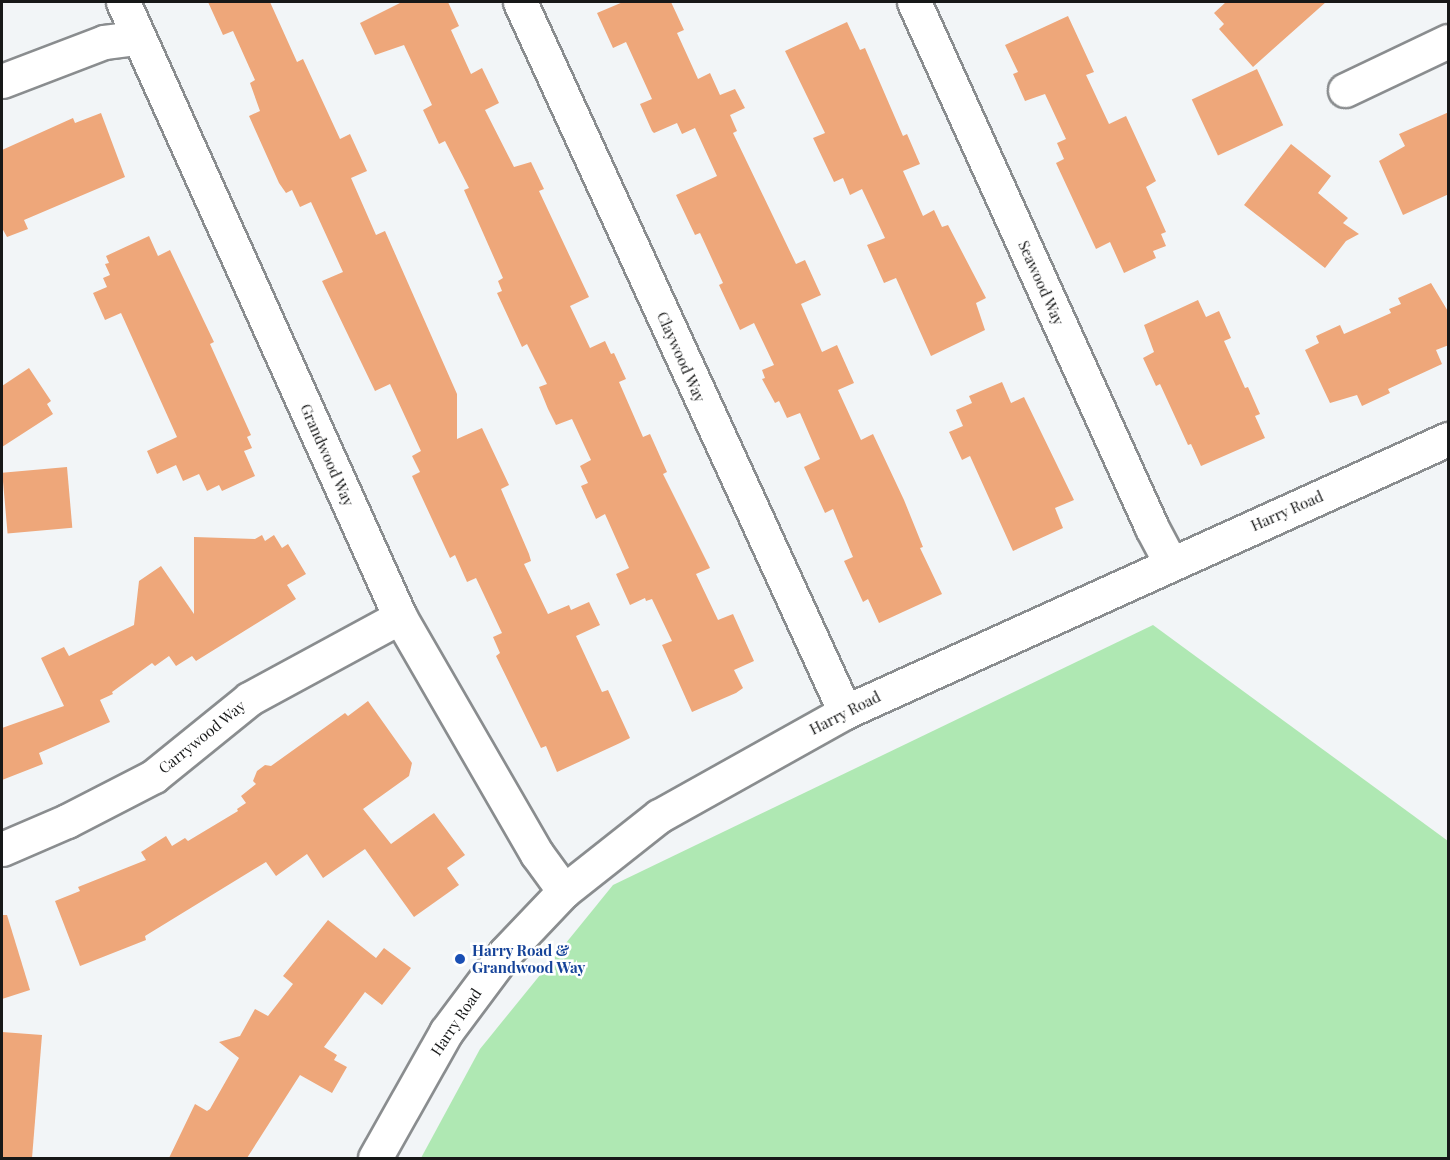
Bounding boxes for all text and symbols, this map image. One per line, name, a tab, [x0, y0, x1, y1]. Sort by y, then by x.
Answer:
street label: Seawood Way	[1014, 238, 1068, 328]
street label: Claywood Way	[653, 309, 709, 405]
street label: Grandwood Way	[296, 401, 358, 509]
street label: Harry Road	[1248, 487, 1326, 535]
street label: Harry Road	[806, 687, 884, 739]
street label: Carrywood Way	[155, 696, 249, 778]
place label: Harry Road & Grandwood Way	[472, 941, 586, 976]
marker: Harry Road & Grandwood Way	[453, 952, 467, 966]
street label: Harry Road	[427, 985, 485, 1059]

